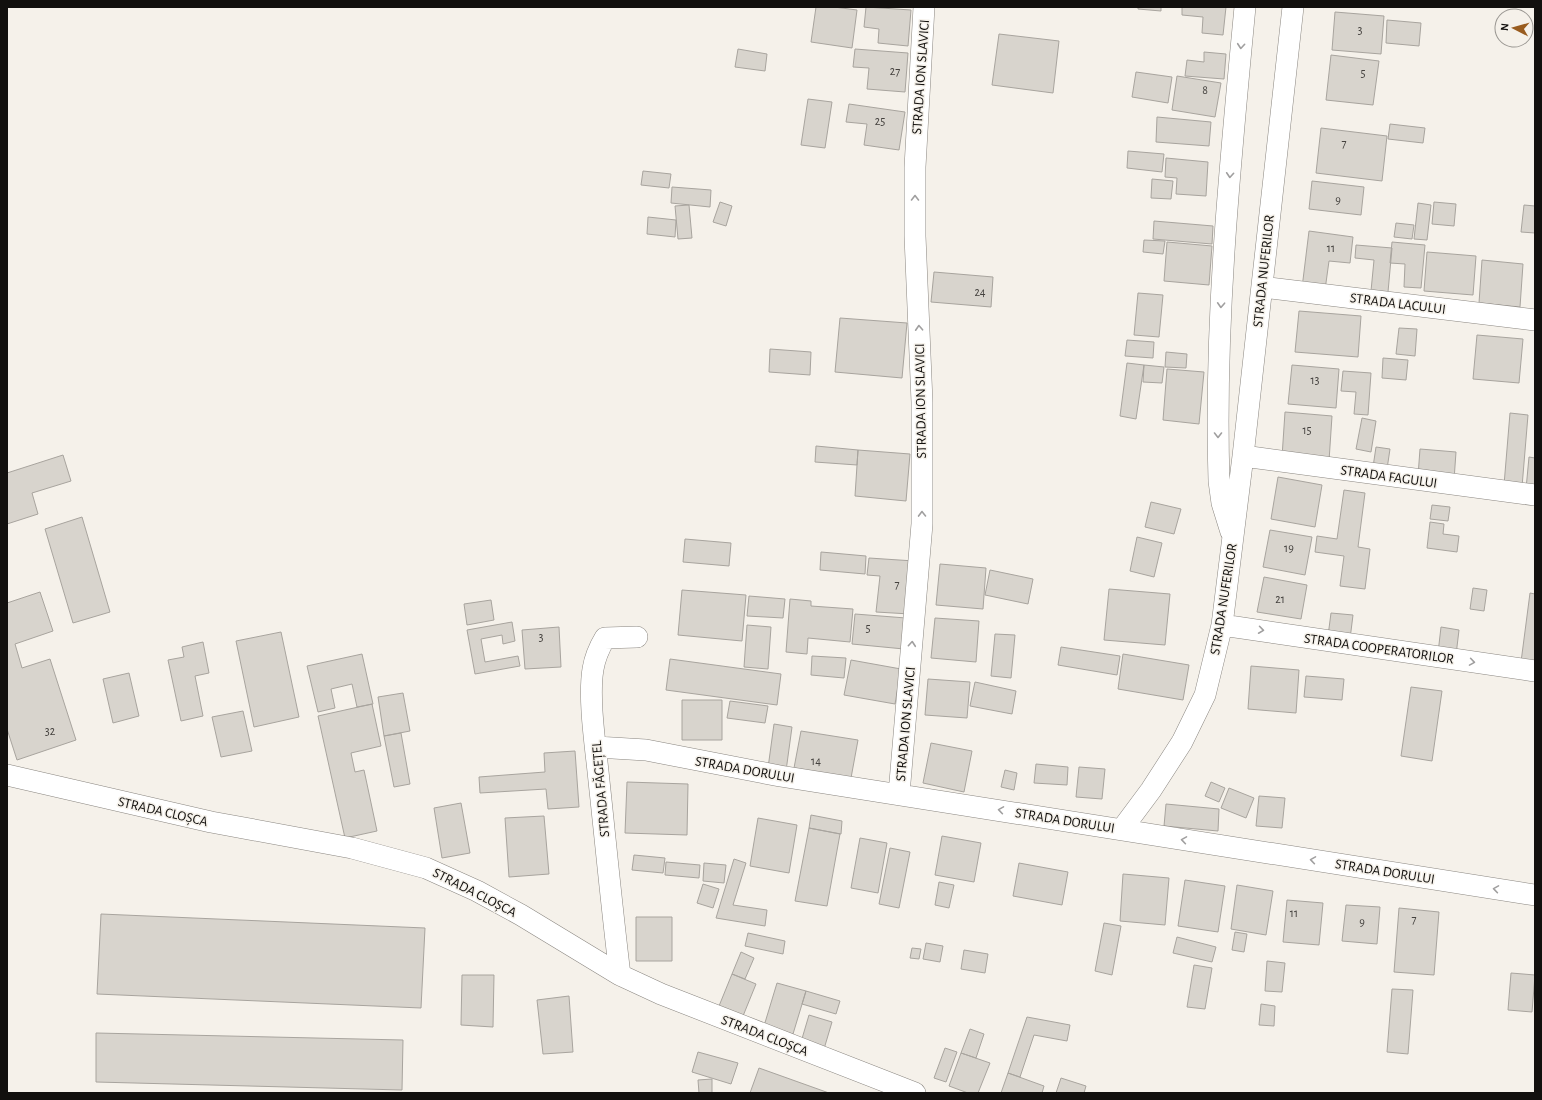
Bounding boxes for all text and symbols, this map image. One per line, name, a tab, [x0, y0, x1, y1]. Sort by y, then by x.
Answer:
north arrow	[1494, 8, 1534, 48]
street label: STRADA ION SLAVICI	[910, 19, 932, 135]
text: N	[1499, 23, 1510, 31]
house number: 3	[1358, 24, 1363, 36]
one-way arrow	[1237, 43, 1246, 49]
house number: 27	[890, 65, 900, 77]
house number: 5	[1360, 67, 1366, 79]
house number: 8	[1202, 84, 1208, 96]
house number: 25	[875, 115, 885, 127]
house number: 7	[1341, 137, 1347, 149]
one-way arrow	[1226, 172, 1235, 178]
house number: 9	[1335, 194, 1341, 206]
one-way arrow	[911, 195, 919, 201]
street label: STRADA NUFERILOR	[1251, 214, 1277, 328]
house number: 11	[1327, 242, 1335, 254]
house number: 24	[974, 286, 986, 298]
street label: STRADA LACULUI	[1349, 291, 1447, 317]
one-way arrow	[1217, 302, 1226, 308]
one-way arrow	[914, 325, 923, 331]
street label: STRADA ION SLAVICI	[913, 343, 929, 459]
house number: 13	[1310, 374, 1320, 386]
house number: 15	[1302, 424, 1312, 436]
one-way arrow	[1214, 432, 1222, 438]
street label: STRADA FAGULUI	[1340, 463, 1438, 491]
one-way arrow	[918, 511, 926, 517]
street label: STRADA NUFERILOR	[1208, 542, 1240, 656]
house number: 19	[1284, 542, 1294, 554]
house number: 7	[894, 578, 900, 590]
house number: 21	[1275, 593, 1285, 605]
house number: 5	[865, 622, 871, 634]
one-way arrow	[1257, 625, 1264, 634]
house number: 3	[539, 631, 544, 643]
street label: STRADA COOPERATORILOR	[1303, 632, 1455, 666]
one-way arrow	[907, 641, 916, 647]
one-way arrow	[1469, 657, 1475, 666]
street label: STRADA ION SLAVICI	[894, 666, 918, 782]
house number: 32	[45, 725, 56, 737]
street label: STRADA FĂGEȚEL	[588, 740, 613, 838]
street label: STRADA DORULUI	[694, 754, 796, 786]
house number: 14	[811, 755, 821, 767]
street label: STRADA CLOȘCA	[116, 795, 209, 830]
one-way arrow	[998, 806, 1004, 815]
street label: STRADA DORULUI	[1014, 806, 1116, 836]
one-way arrow	[1181, 836, 1187, 845]
one-way arrow	[1310, 856, 1316, 865]
street label: STRADA DORULUI	[1334, 857, 1436, 887]
street label: STRADA CLOȘCA	[430, 866, 519, 921]
one-way arrow	[1493, 885, 1500, 894]
house number: 11	[1290, 907, 1298, 919]
house number: 7	[1411, 913, 1417, 925]
house number: 9	[1359, 916, 1365, 928]
street label: STRADA CLOȘCA	[719, 1013, 810, 1060]

